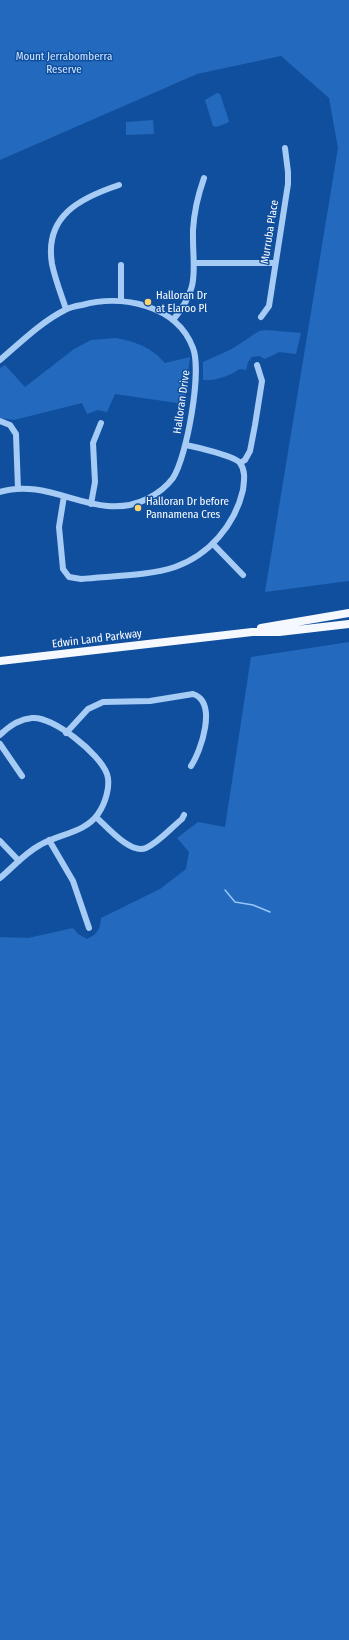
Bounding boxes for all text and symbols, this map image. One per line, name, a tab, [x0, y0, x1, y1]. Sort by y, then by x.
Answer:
park label: Mount Jerrabomberra Reserve	[16, 50, 112, 76]
street label: Murruba Place	[258, 199, 282, 265]
place label: Halloran Dr at Elaroo Pl	[156, 289, 207, 315]
marker: Halloran Dr at Elaroo Pl	[143, 297, 153, 307]
street label: Halloran Drive	[171, 369, 193, 435]
place label: Halloran Dr before Pannamena Cres	[146, 495, 229, 521]
marker: Halloran Dr before Pannamena Cres	[133, 503, 143, 513]
street label: Edwin Land Parkway	[51, 627, 143, 651]

